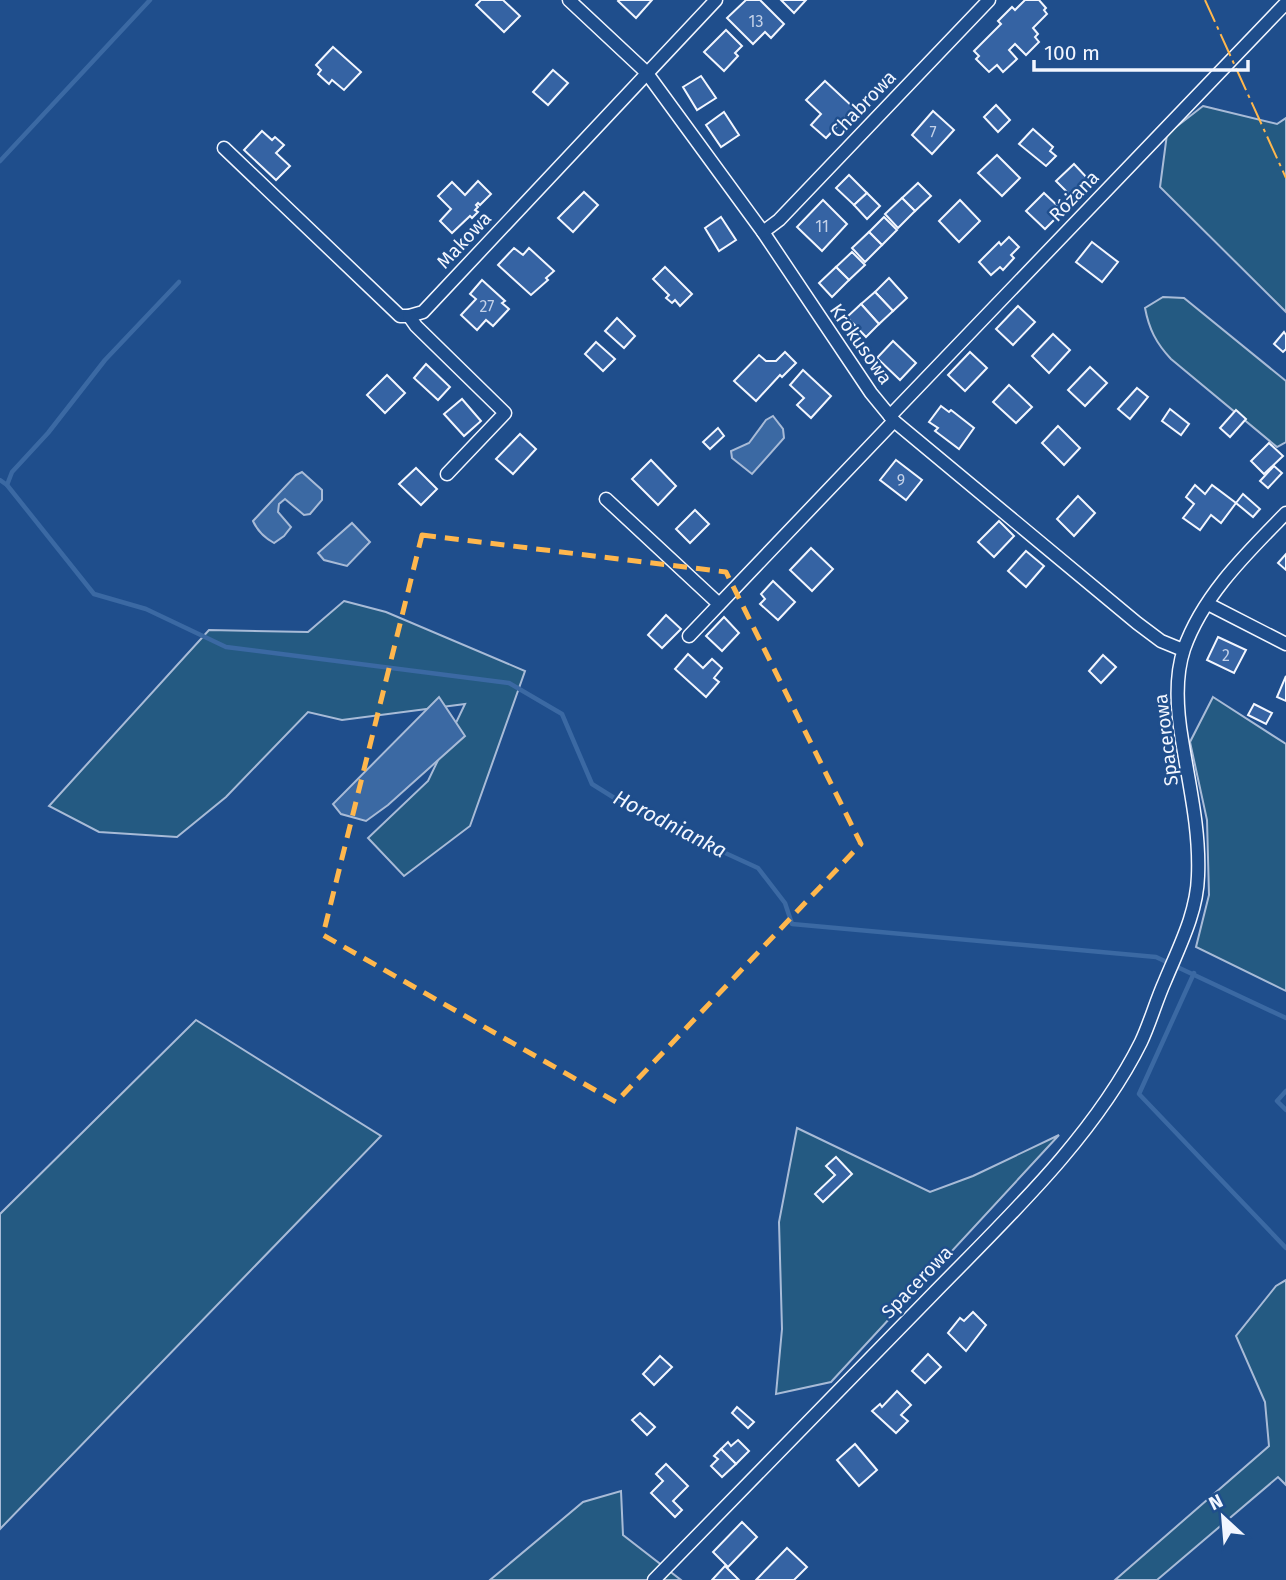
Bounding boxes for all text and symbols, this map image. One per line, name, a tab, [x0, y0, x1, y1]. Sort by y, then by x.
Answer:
house number: 13	[749, 12, 763, 31]
scale bar	[1034, 28, 1248, 72]
text: 100 m	[1044, 40, 1100, 66]
street label: Chabrowa	[825, 66, 901, 142]
house number: 7	[929, 123, 937, 142]
street label: Różana	[1044, 166, 1104, 226]
street label: Makowa	[432, 207, 496, 273]
house number: 11	[815, 217, 829, 236]
house number: 27	[480, 297, 494, 316]
street label: Krokusowa	[825, 299, 897, 389]
house number: 9	[897, 471, 905, 490]
house number: 2	[1222, 646, 1230, 665]
street label: Spacerowa	[1149, 693, 1183, 787]
water label: Horodnianka	[609, 784, 731, 864]
street label: Spacerowa	[877, 1241, 957, 1323]
north arrow	[1188, 1482, 1258, 1552]
text: N	[1205, 1489, 1226, 1515]

